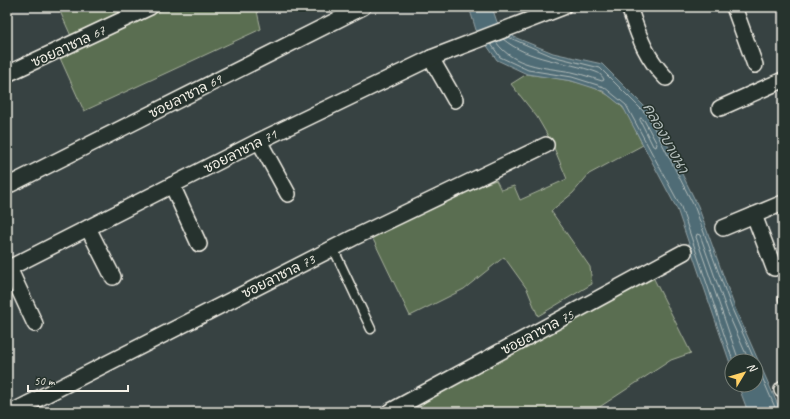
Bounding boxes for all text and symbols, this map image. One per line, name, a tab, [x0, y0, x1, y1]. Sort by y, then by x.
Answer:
street label: ซอยลาซาล 67	[29, 22, 109, 71]
street label: ซอยลาซาล 69	[146, 70, 226, 122]
water label: คลองบางนา	[638, 100, 693, 178]
street label: ซอยลาซาล 71	[201, 125, 280, 177]
street label: ซอยลาซาล 73	[239, 250, 319, 302]
street label: ซอยลาซาล 75	[498, 306, 577, 359]
north arrow	[724, 353, 764, 393]
text: N	[744, 360, 761, 376]
scale bar	[28, 367, 128, 393]
text: 50 m	[34, 373, 56, 389]

